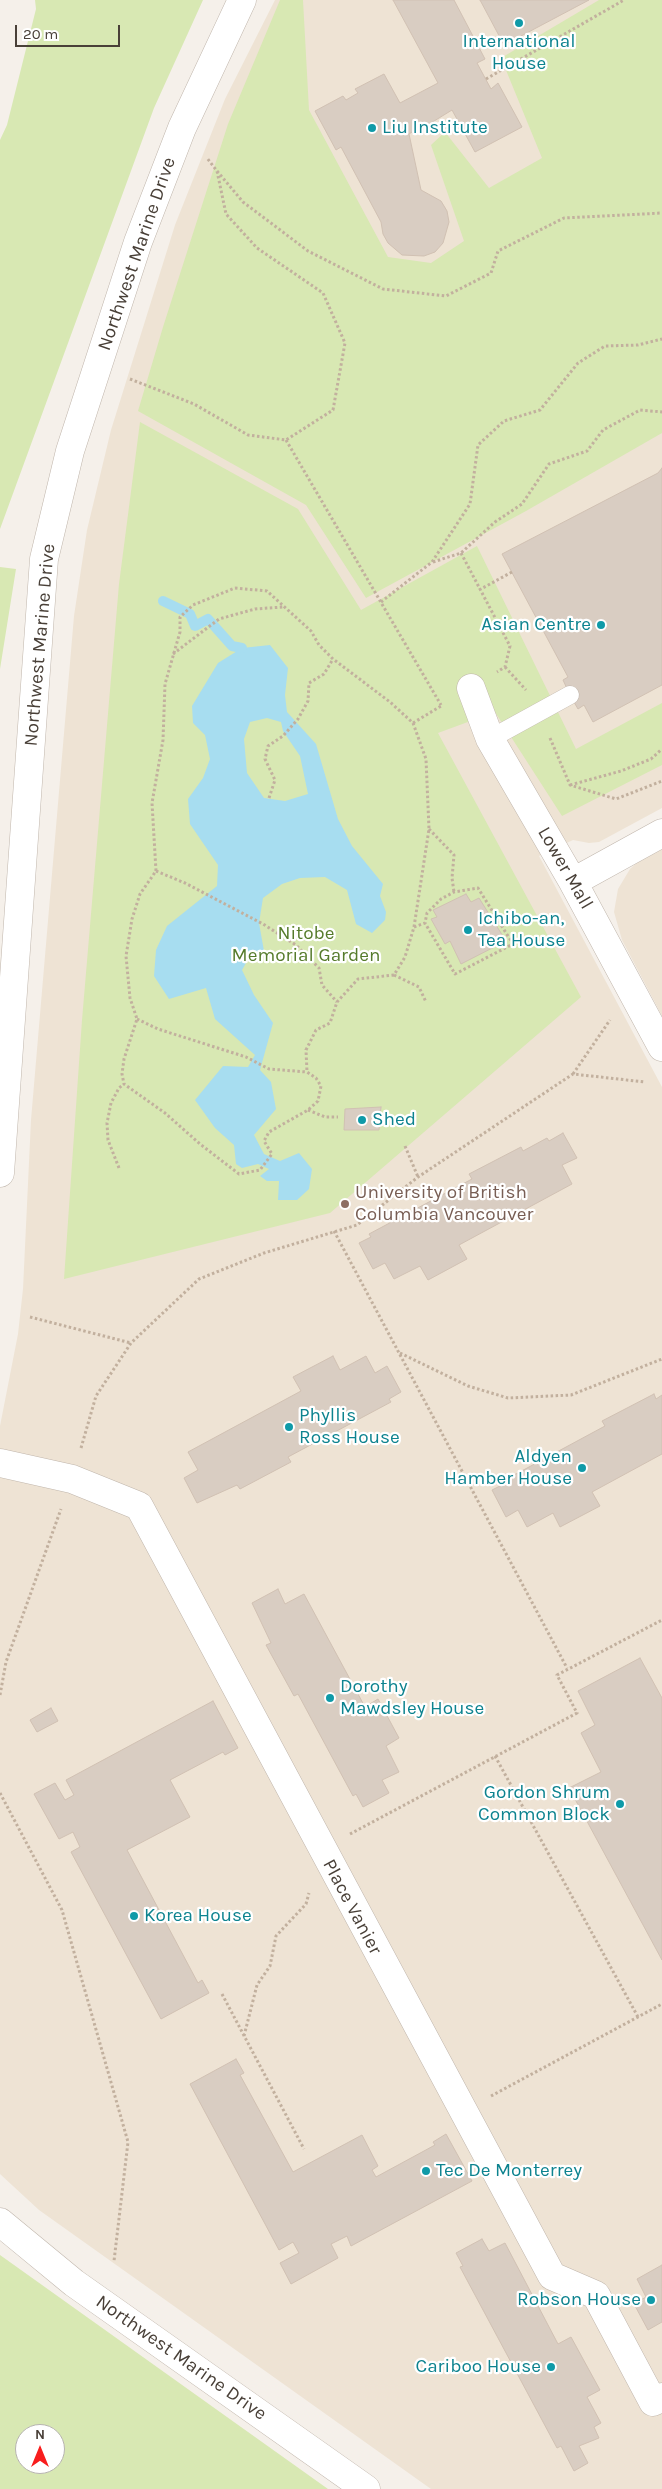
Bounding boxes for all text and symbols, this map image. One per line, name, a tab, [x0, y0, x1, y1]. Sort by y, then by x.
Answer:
scale bar	[18, 15, 122, 47]
marker: International House	[513, 17, 525, 29]
text: 20 m	[23, 25, 58, 43]
place label: International House	[463, 31, 575, 75]
place label: Liu Institute	[382, 117, 488, 139]
marker: Liu Institute	[366, 122, 378, 134]
street label: Northwest Marine Drive	[93, 154, 181, 354]
street label: Northwest Marine Drive	[20, 543, 60, 747]
place label: Asian Centre	[481, 614, 591, 636]
marker: Asian Centre	[595, 619, 607, 631]
street label: Lower Mall	[532, 823, 598, 913]
place label: Ichibo-an, Tea House	[478, 908, 565, 952]
park label: Nitobe Memorial Garden	[232, 923, 380, 967]
marker: Ichibo-an, Tea House	[462, 924, 474, 936]
place label: Shed	[372, 1109, 416, 1131]
marker: Shed	[356, 1114, 368, 1126]
place label: University of British Columbia Vancouver	[355, 1182, 533, 1226]
marker: University of British Columbia Vancouver	[339, 1198, 351, 1210]
place label: Phyllis Ross House	[299, 1405, 400, 1449]
marker: Phyllis Ross House	[283, 1421, 295, 1433]
place label: Aldyen Hamber House	[444, 1446, 572, 1490]
marker: Aldyen Hamber House	[576, 1462, 588, 1474]
place label: Dorothy Mawdsley House	[340, 1676, 484, 1720]
marker: Dorothy Mawdsley House	[324, 1692, 336, 1704]
place label: Gordon Shrum Common Block	[478, 1782, 610, 1826]
marker: Gordon Shrum Common Block	[614, 1798, 626, 1810]
street label: Place Vanier	[317, 1855, 387, 1959]
place label: Korea House	[144, 1905, 252, 1927]
marker: Korea House	[128, 1910, 140, 1922]
place label: Tec De Monterrey	[436, 2160, 582, 2182]
marker: Tec De Monterrey	[420, 2165, 432, 2177]
place label: Robson House	[517, 2289, 641, 2311]
street label: Northwest Marine Drive	[91, 2290, 271, 2426]
marker: Robson House	[645, 2294, 657, 2306]
place label: Cariboo House	[415, 2356, 541, 2378]
marker: Cariboo House	[545, 2361, 557, 2373]
north arrow	[15, 2424, 65, 2474]
text: N	[35, 2426, 45, 2443]

